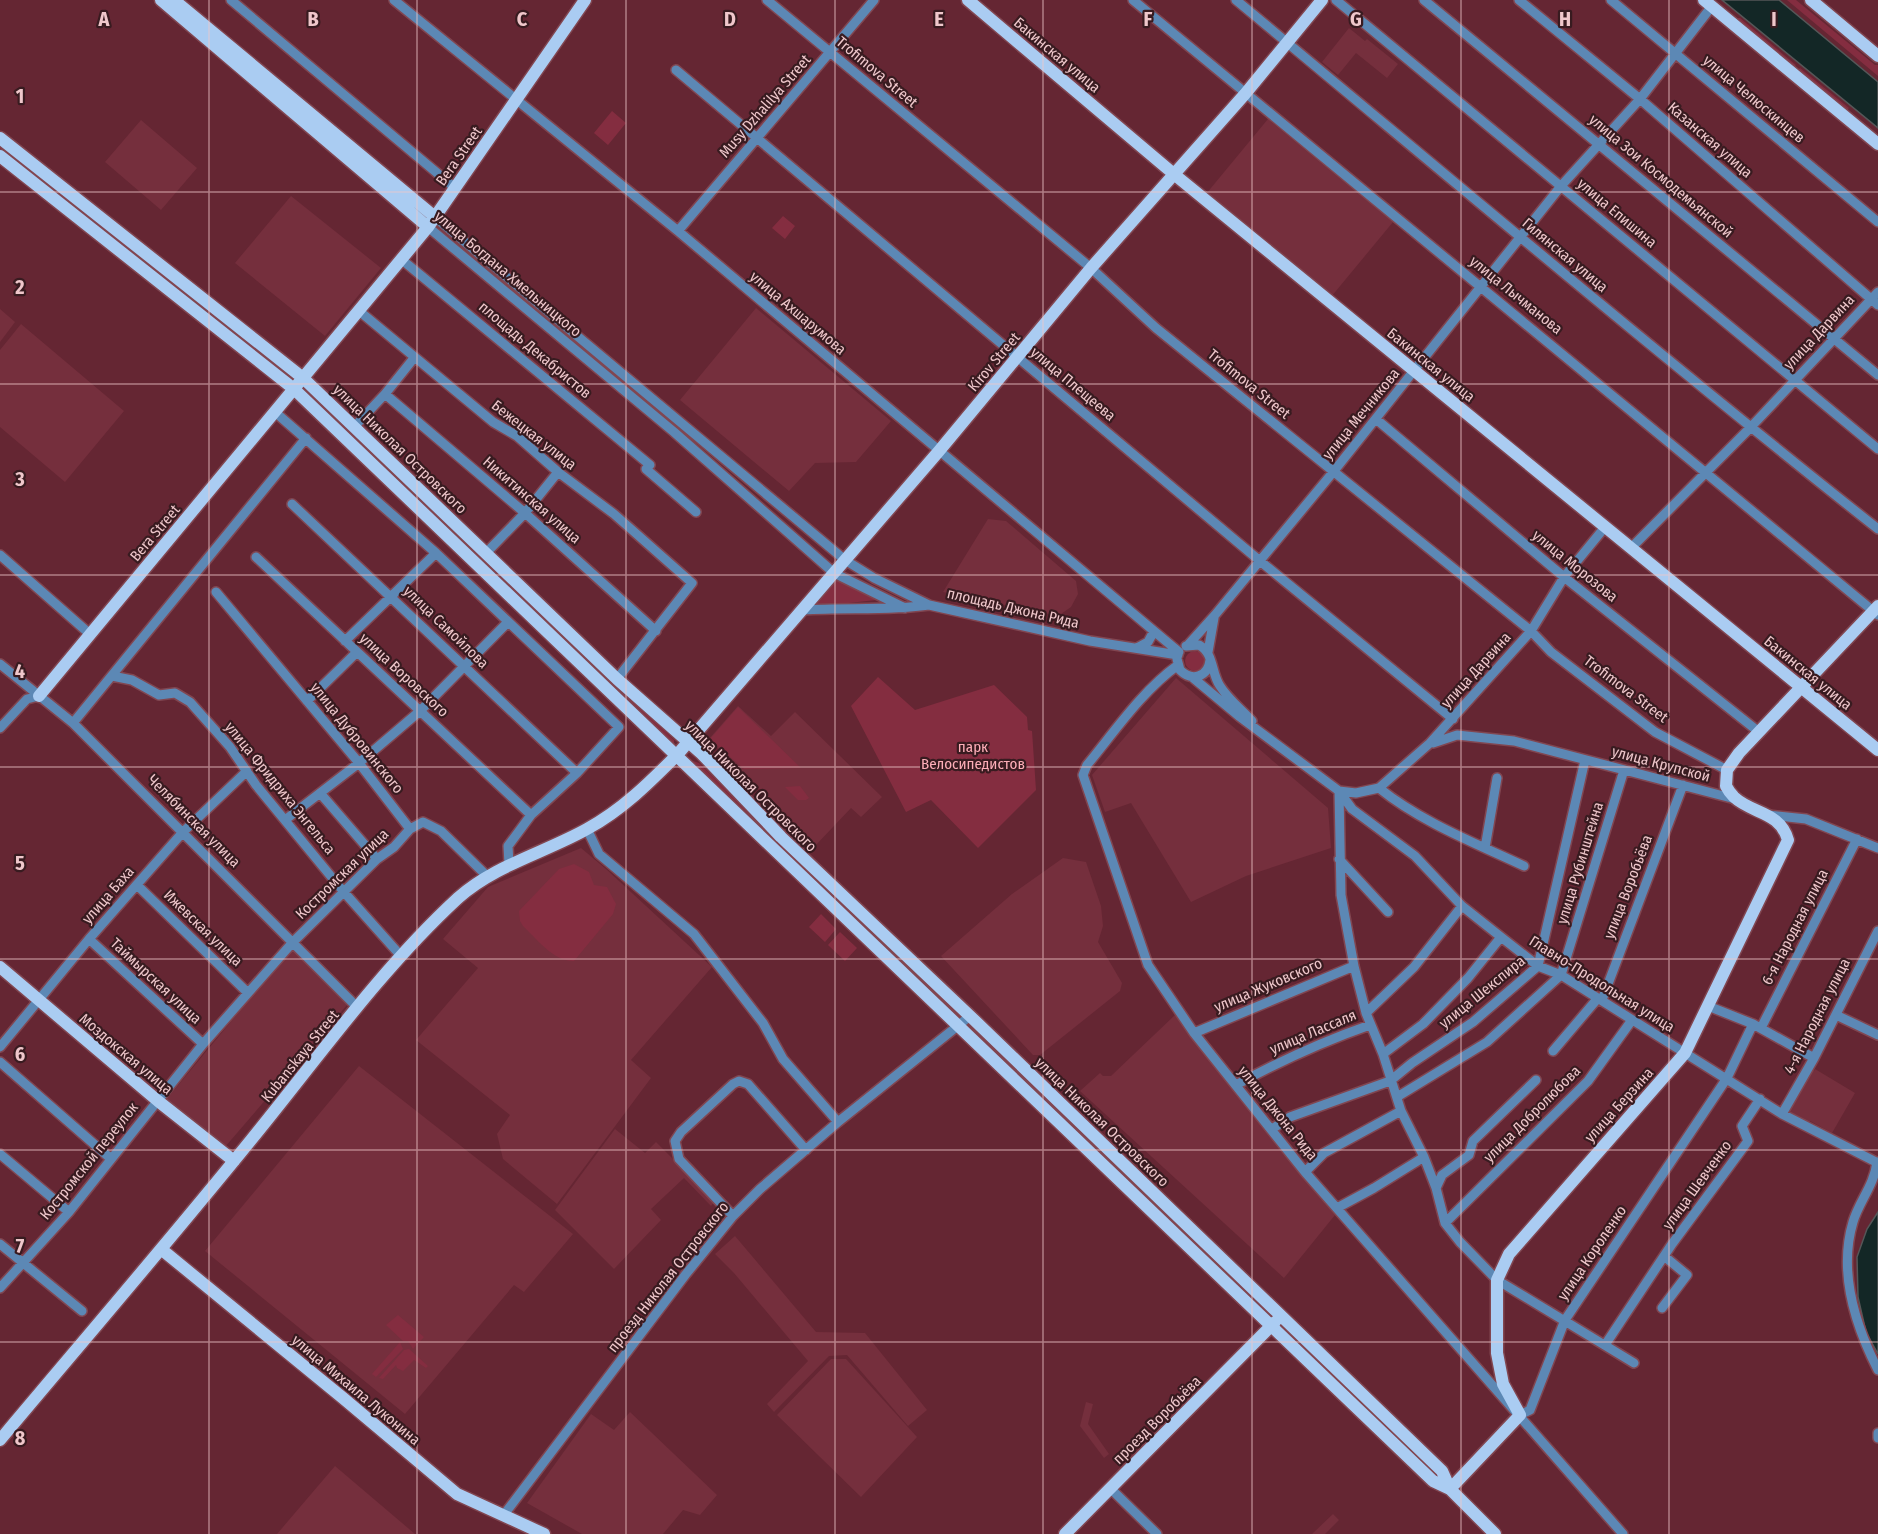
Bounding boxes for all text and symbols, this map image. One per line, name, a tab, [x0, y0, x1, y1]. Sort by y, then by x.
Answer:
text: A	[98, 7, 111, 31]
text: B	[307, 7, 319, 31]
text: C	[517, 7, 528, 31]
text: D	[724, 7, 736, 31]
text: E	[934, 7, 944, 31]
text: F	[1144, 7, 1153, 31]
text: G	[1350, 7, 1362, 31]
text: H	[1559, 7, 1571, 31]
text: I	[1771, 7, 1777, 31]
street label: Бакинская улица	[1010, 14, 1104, 96]
street label: Trofimova Street	[833, 33, 921, 111]
street label: Musy Dzhalilya Street	[715, 51, 815, 161]
street label: улица Челюскинцев	[1700, 51, 1808, 147]
text: 1	[16, 84, 24, 108]
street label: Казанская улица	[1664, 98, 1756, 182]
street label: улица Зои Космодемьянской	[1585, 111, 1737, 241]
street label: Bera Street	[432, 123, 486, 189]
street label: улица Епишина	[1574, 175, 1660, 251]
street label: улица Богдана Хмельницкого	[431, 207, 585, 341]
street label: Гилянская улица	[1519, 214, 1611, 296]
street label: улица Лычманова	[1466, 252, 1566, 338]
street label: улица Ахшарумова	[746, 268, 850, 358]
text: 2	[14, 275, 25, 299]
street label: улица Дарвина	[1780, 291, 1858, 373]
street label: площадь Декабристов	[475, 298, 595, 402]
street label: Бакинская улица	[1384, 324, 1478, 406]
street label: Kirov Street	[964, 329, 1024, 395]
street label: улица Плещеева	[1027, 343, 1119, 425]
street label: Trofimova Street	[1204, 345, 1294, 423]
street label: улица Мечникова	[1319, 365, 1403, 463]
street label: улица Николая Островского	[329, 380, 471, 518]
street label: Бежецкая улица	[488, 396, 580, 474]
street label: Никитинская улица	[479, 453, 585, 547]
text: 3	[14, 467, 25, 491]
street label: Bera Street	[126, 501, 184, 565]
street label: улица Морозова	[1529, 526, 1621, 606]
street label: улица Самойлова	[400, 582, 492, 672]
street label: площадь Джона Рида	[945, 584, 1081, 632]
street label: улица Дарвина	[1437, 628, 1515, 712]
street label: улица Воровского	[356, 629, 452, 721]
street label: Бакинская улица	[1761, 632, 1855, 714]
street label: Trofimova Street	[1580, 652, 1672, 727]
text: 4	[15, 659, 25, 683]
street label: улица Дубровинского	[307, 679, 407, 797]
street label: улица Николая Островского	[681, 716, 821, 856]
street label: улица Фридриха Энгельса	[221, 718, 339, 858]
park label: парк Велосипедистов	[921, 738, 1025, 773]
street label: улица Крупской	[1610, 742, 1712, 786]
street label: Челябинская улица	[144, 771, 244, 871]
street label: улица Рубинштейна	[1553, 800, 1607, 926]
street label: Костромская улица	[292, 825, 392, 923]
street label: улица Воробьёва	[1600, 832, 1656, 942]
text: 5	[15, 851, 25, 875]
street label: улица Баха	[78, 863, 138, 927]
street label: 6-я Народная улица	[1758, 866, 1832, 988]
street label: Ижевская улица	[160, 886, 246, 970]
street label: Главно-Продольная улица	[1526, 932, 1678, 1036]
street label: Таймырская улица	[107, 934, 205, 1028]
street label: улица Шекспира	[1435, 952, 1529, 1032]
street label: улица Жуковского	[1211, 954, 1325, 1016]
street label: 4-я Народная улица	[1780, 955, 1854, 1077]
street label: Kubanskaya Street	[257, 1006, 343, 1106]
street label: улица Лассаля	[1267, 1006, 1359, 1058]
street label: Моздокская улица	[76, 1010, 176, 1098]
text: 6	[15, 1042, 25, 1066]
street label: улица Николая Островского	[1031, 1053, 1173, 1191]
street label: улица Джона Рида	[1234, 1062, 1322, 1164]
street label: улица Добролюбова	[1480, 1062, 1584, 1166]
street label: улица Берзина	[1581, 1064, 1657, 1146]
street label: Костромской переулок	[36, 1099, 142, 1223]
street label: улица Шевченко	[1659, 1137, 1735, 1233]
street label: проезд Николая Островского	[604, 1198, 732, 1356]
street label: улица Короленко	[1554, 1202, 1630, 1304]
text: 7	[16, 1234, 25, 1258]
street label: улица Михаила Луконина	[288, 1331, 424, 1449]
street label: проезд Воробьёва	[1109, 1372, 1205, 1468]
text: 8	[15, 1426, 26, 1450]

